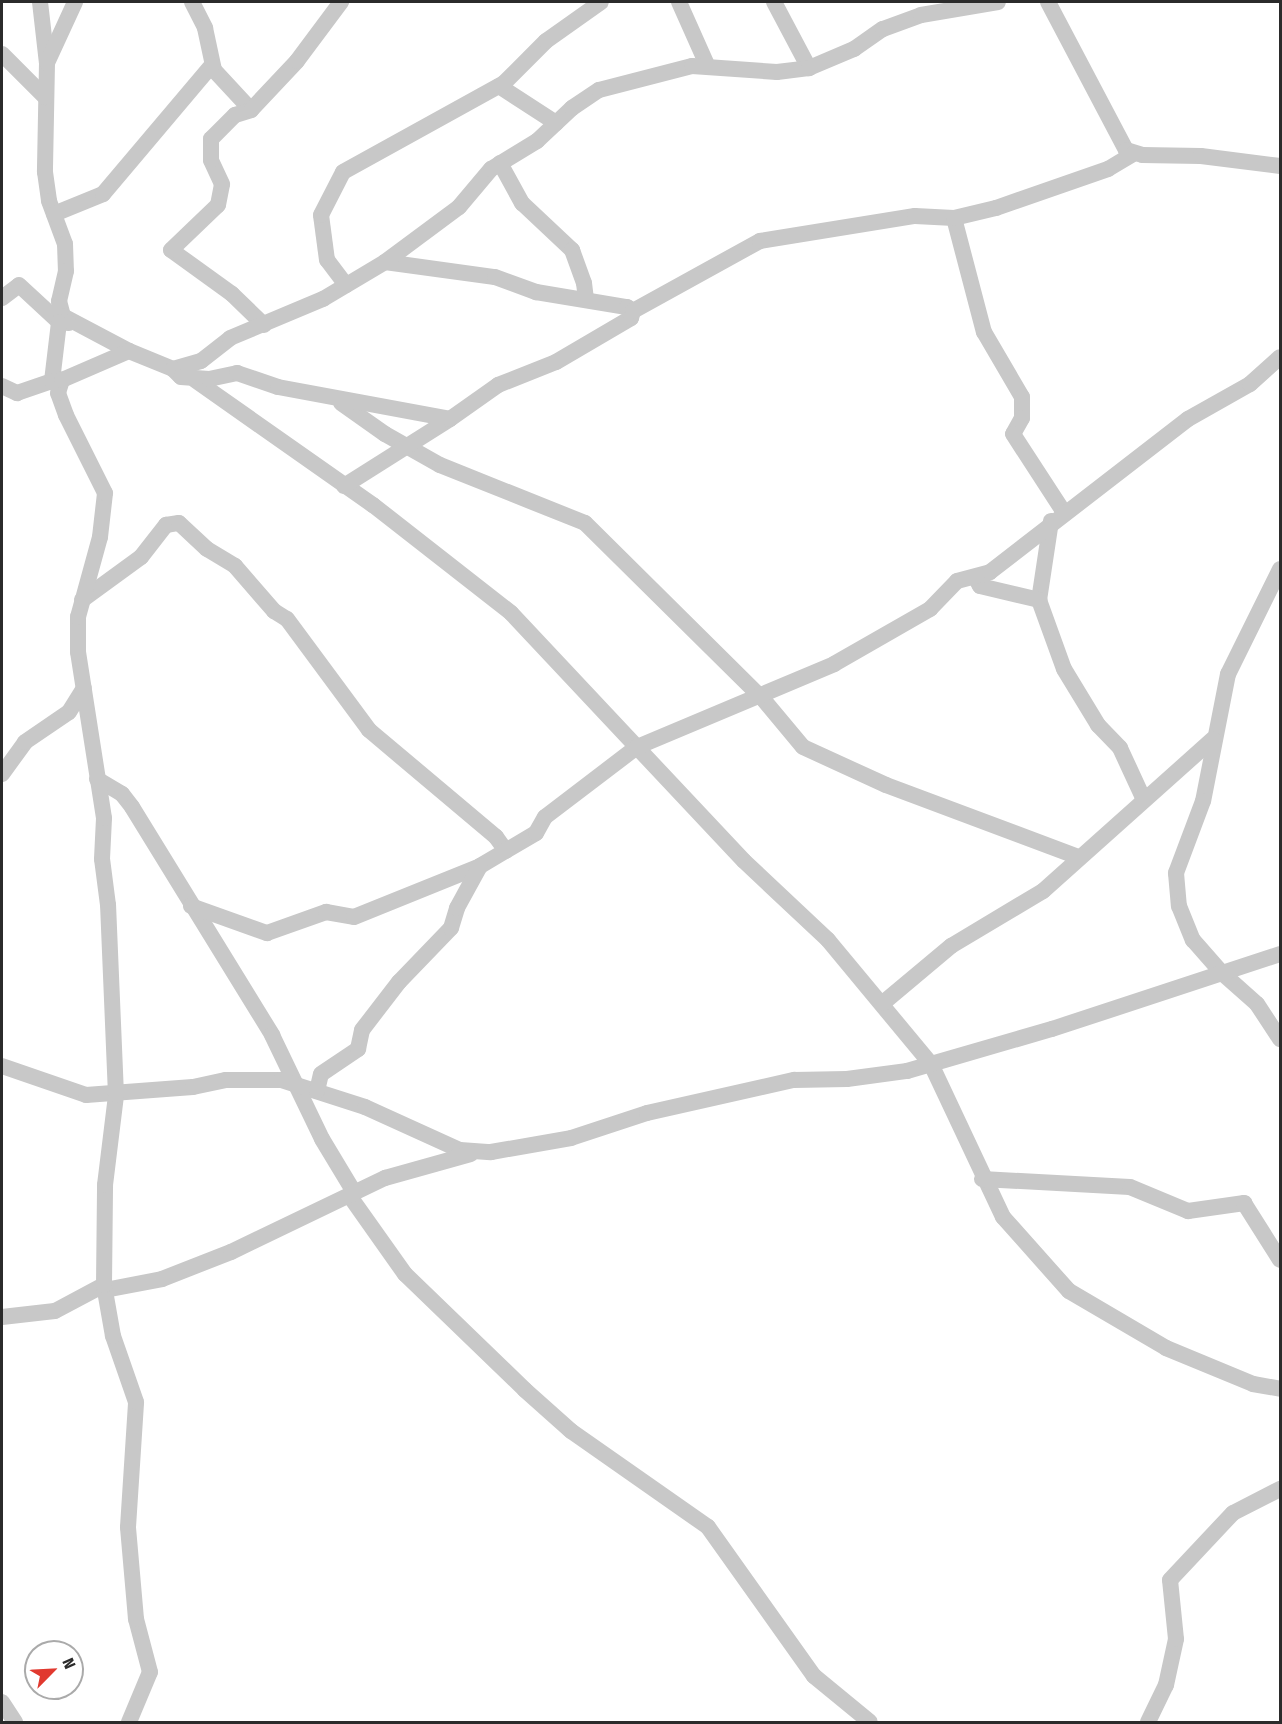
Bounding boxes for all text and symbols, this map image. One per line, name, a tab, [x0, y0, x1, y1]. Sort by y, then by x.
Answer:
north arrow	[24, 1640, 84, 1700]
text: N	[58, 1655, 80, 1672]

